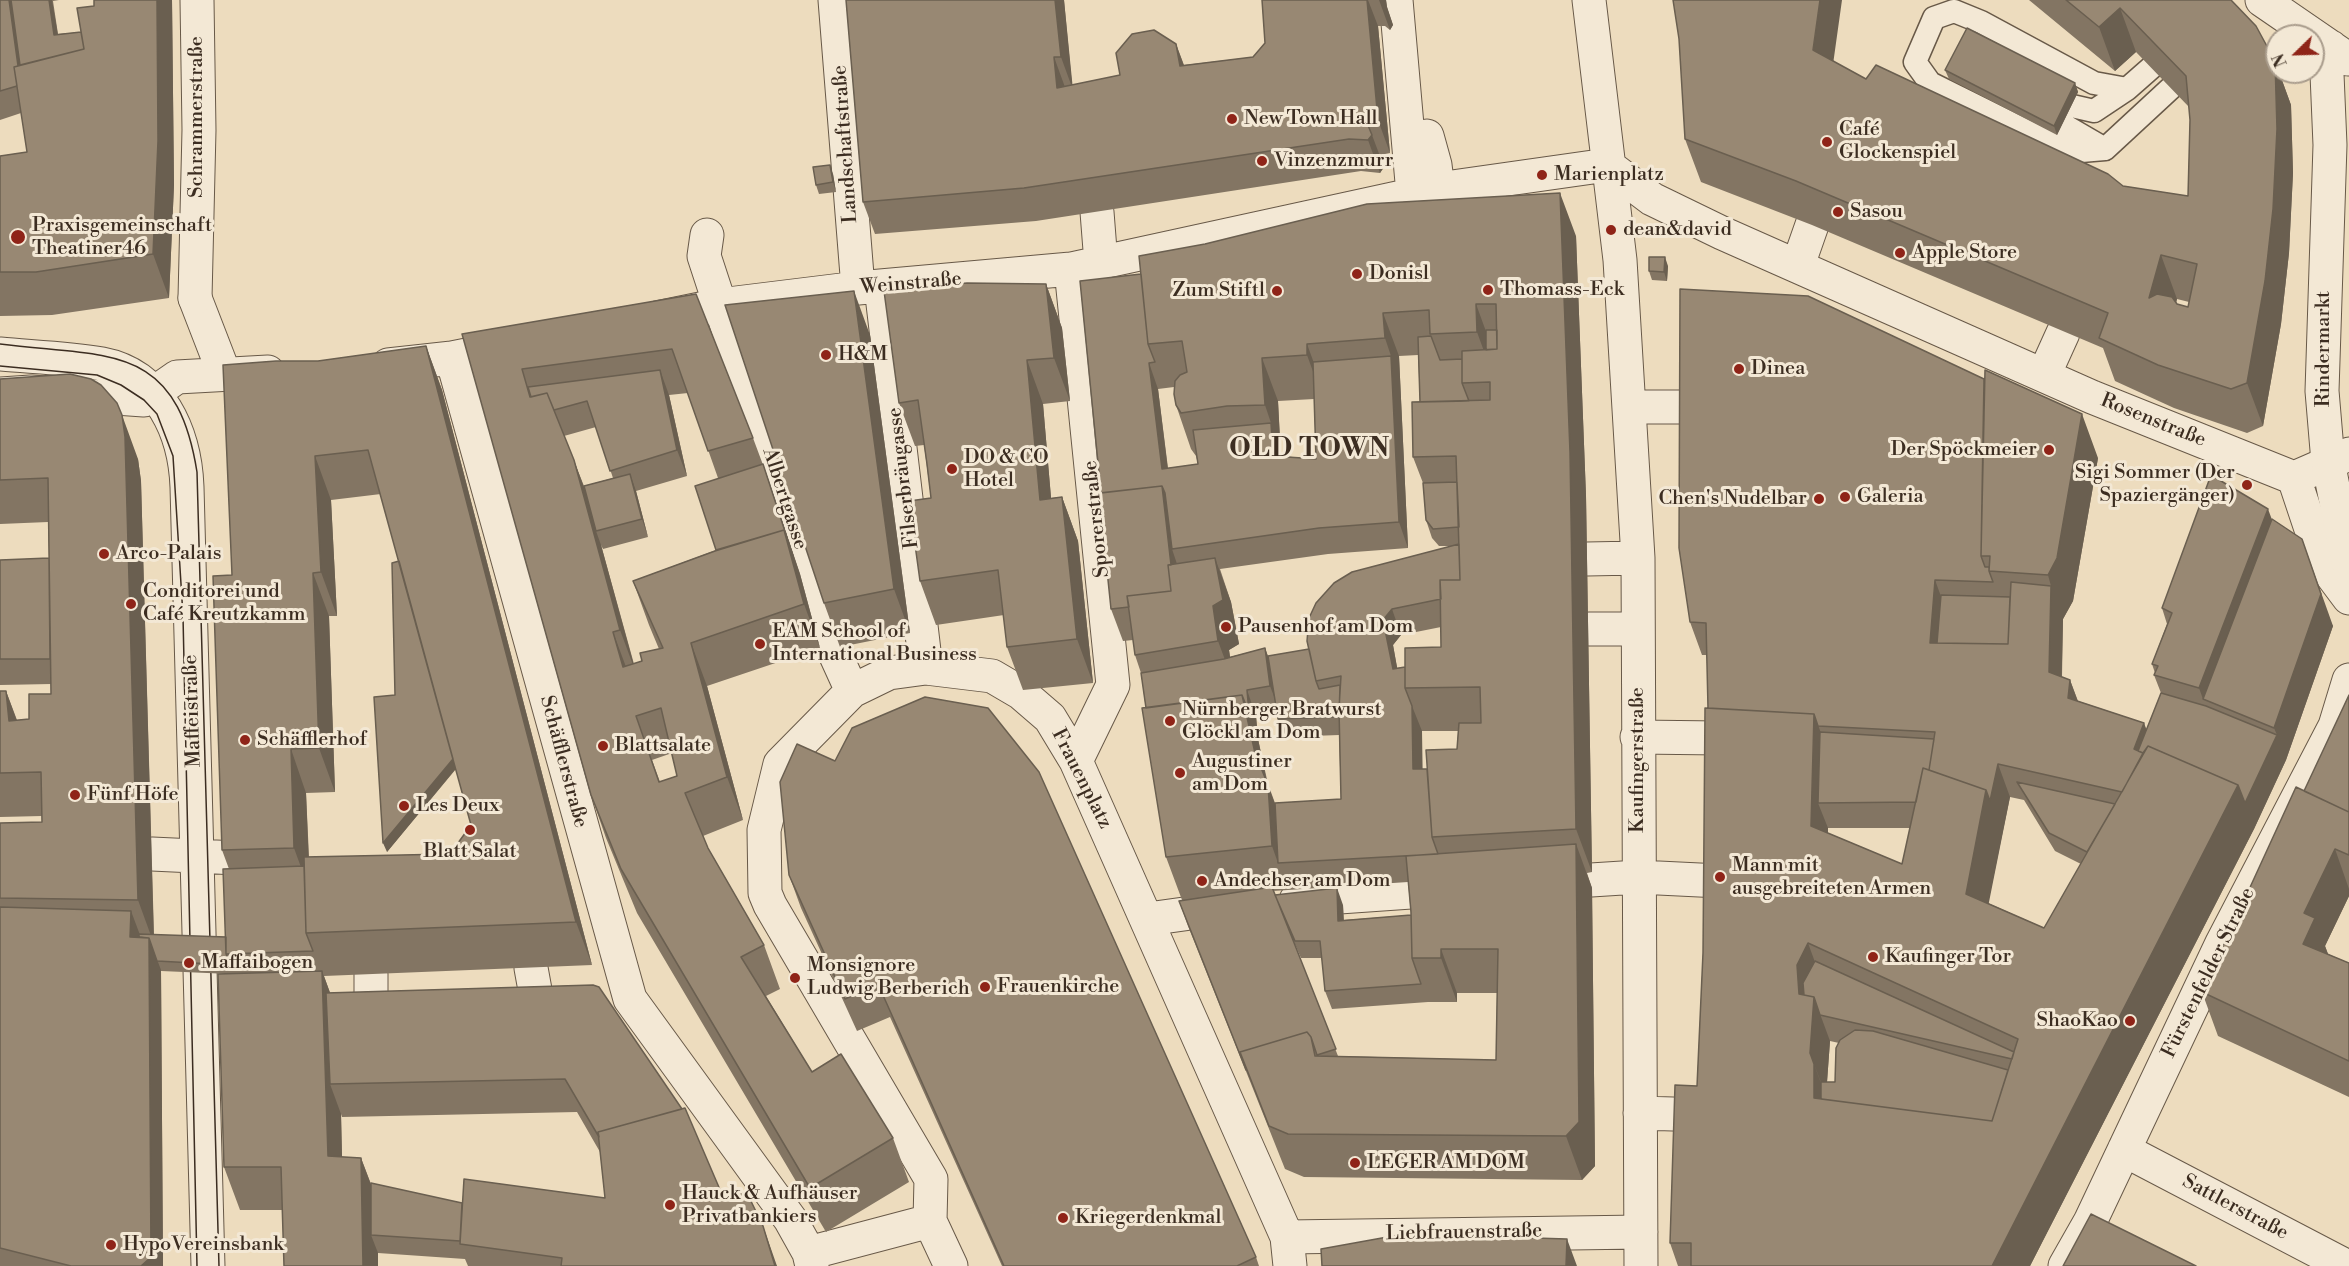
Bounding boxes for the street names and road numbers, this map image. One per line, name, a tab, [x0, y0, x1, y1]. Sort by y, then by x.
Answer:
street label: Schrammerstraße	[185, 36, 209, 198]
street label: Landschaftstraße	[829, 64, 863, 224]
street label: Weinstraße	[859, 268, 963, 300]
street label: Rindermarkt	[2312, 291, 2336, 407]
street label: Rosenstraße	[2097, 389, 2209, 453]
street label: Filserbräugasse	[883, 406, 925, 550]
street label: Albertgasse	[756, 445, 812, 553]
street label: Sporerstraße	[1079, 459, 1115, 579]
street label: Maffeistraße	[179, 654, 207, 768]
street label: Kaufingerstraße	[1626, 687, 1650, 833]
street label: Schäfflerstraße	[534, 693, 592, 831]
street label: Frauenplatz	[1045, 725, 1117, 833]
street label: Fürstenfelder Straße	[2157, 884, 2261, 1062]
street label: Sattlerstraße	[2178, 1170, 2292, 1246]
street label: Liebfrauenstraße	[1385, 1220, 1543, 1246]

